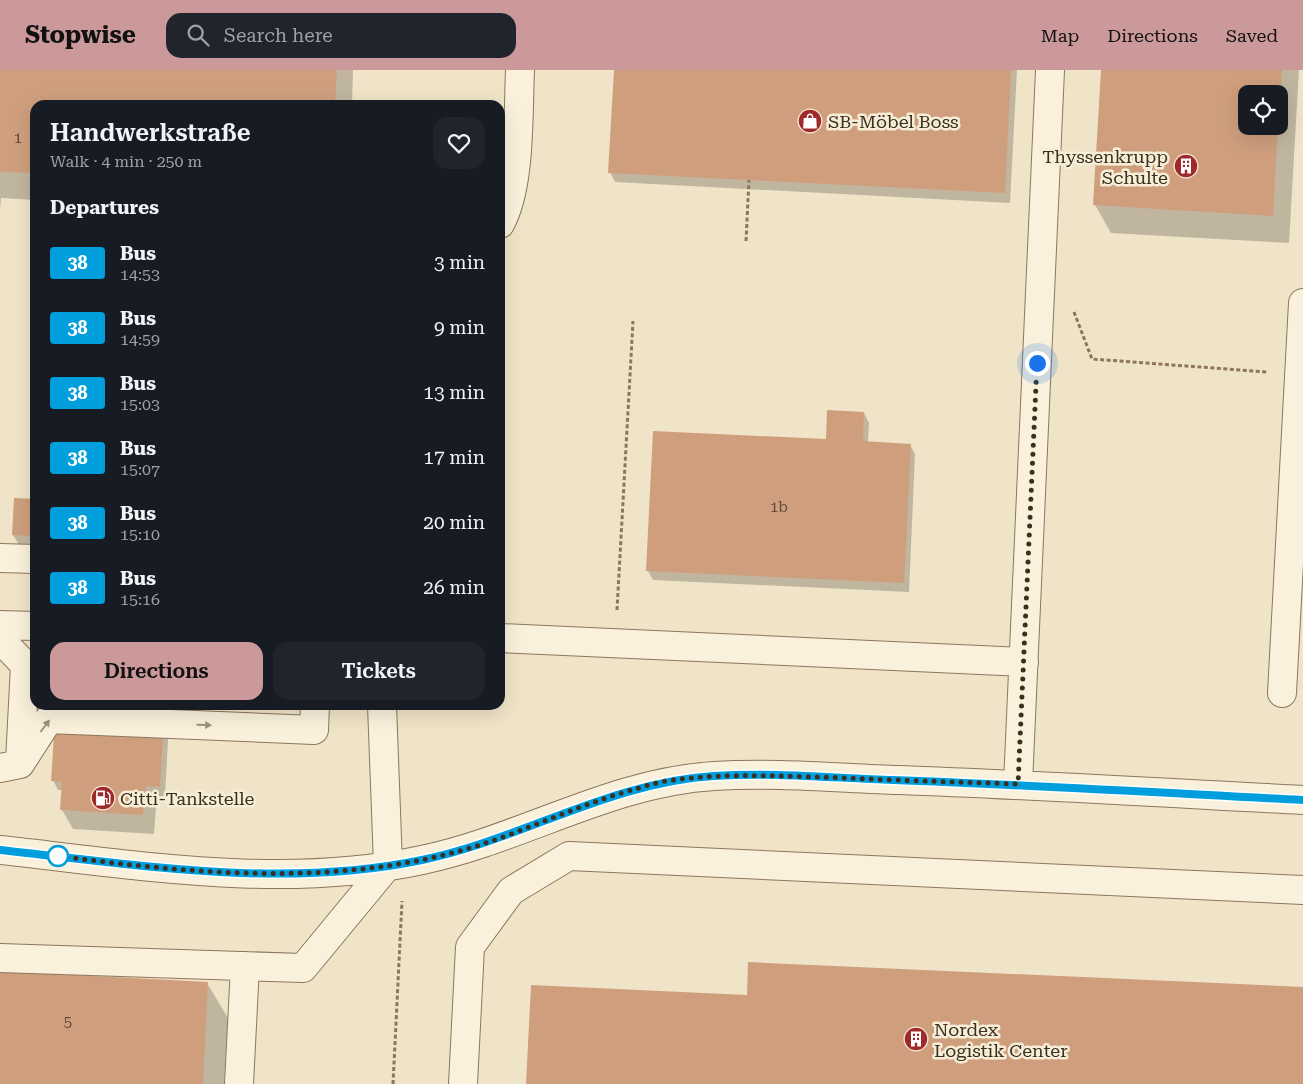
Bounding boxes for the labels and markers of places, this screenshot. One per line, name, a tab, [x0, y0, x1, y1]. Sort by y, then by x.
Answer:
shop icon: SB-Möbel Boss	[797, 108, 823, 134]
place label: SB-Möbel Boss	[828, 111, 959, 132]
place label: Thyssenkrupp Schulte	[1042, 146, 1168, 188]
building icon: Thyssenkrupp Schulte	[1173, 153, 1199, 179]
fuel station icon: Citti-Tankstelle	[90, 785, 116, 811]
place label: Citti-Tankstelle	[120, 788, 255, 809]
unlabelled marker	[47, 845, 69, 867]
place label: Nordex Logistik Center	[934, 1019, 1068, 1061]
building icon: Nordex Logistik Center	[903, 1026, 929, 1052]

